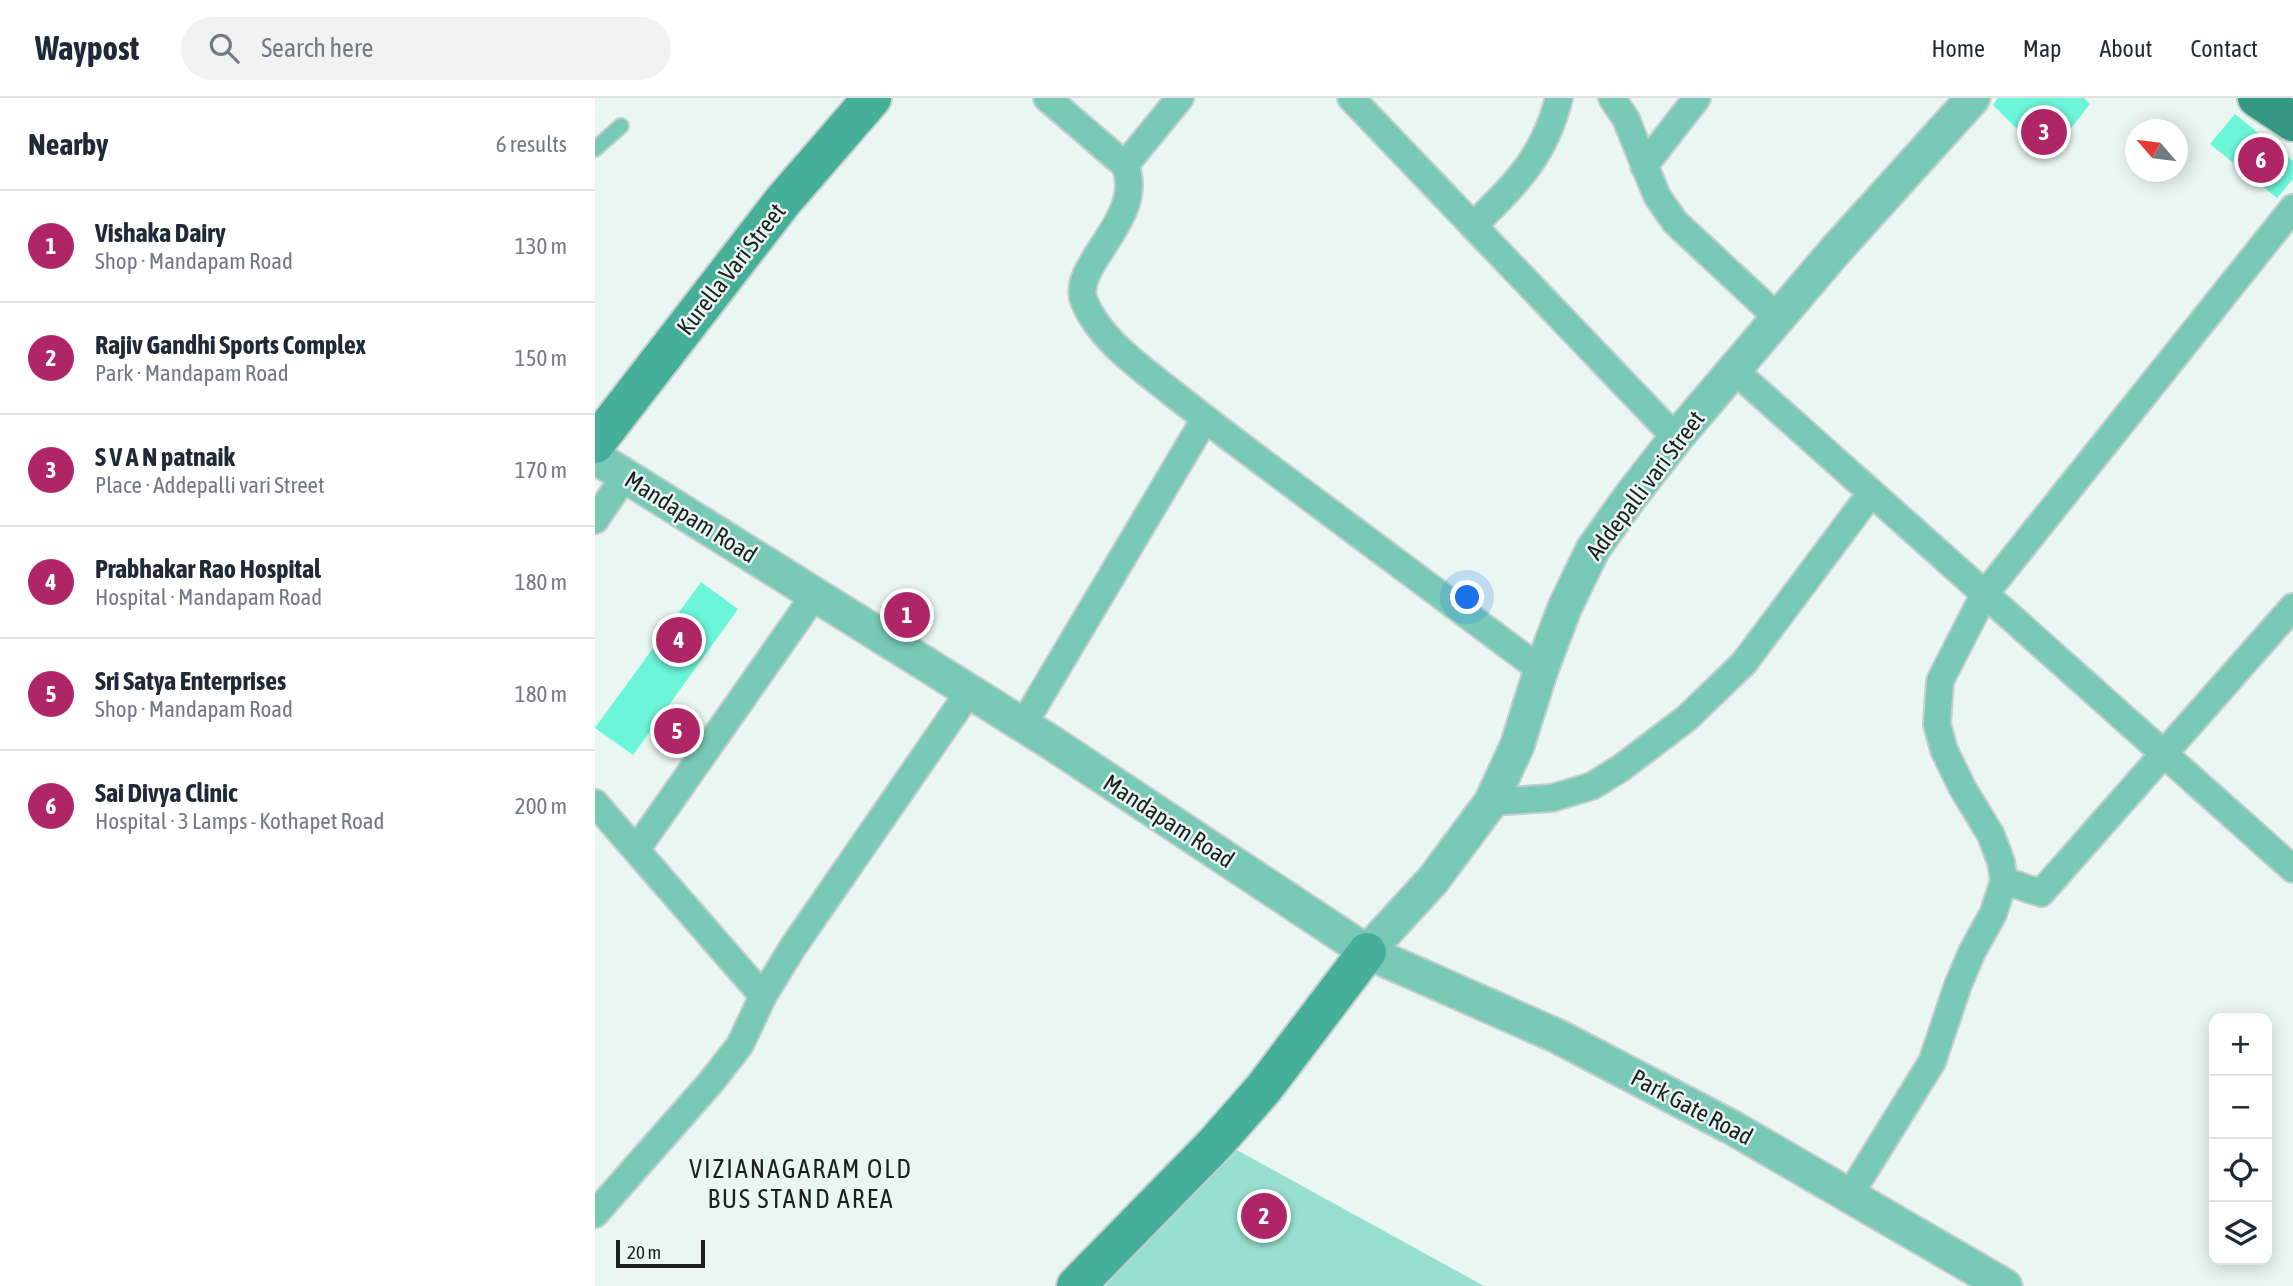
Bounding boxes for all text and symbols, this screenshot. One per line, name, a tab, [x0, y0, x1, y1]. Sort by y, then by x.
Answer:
search box	[181, 17, 671, 80]
text: Waypost	[35, 29, 139, 67]
icon: search	[205, 29, 243, 67]
text: Search here	[261, 33, 373, 63]
text: Home	[1931, 35, 1985, 62]
text: Map	[2023, 35, 2061, 62]
text: About	[2099, 35, 2152, 62]
text: Contact	[2190, 35, 2258, 62]
pin: 3	[2021, 106, 2067, 158]
north arrow	[2125, 119, 2188, 182]
text: Nearby	[28, 127, 108, 161]
text: 6 results	[496, 131, 567, 157]
pin: 6	[2238, 134, 2284, 186]
street label: Kurella Vari Street	[671, 198, 791, 340]
text: Vishaka Dairy	[95, 218, 226, 248]
text: 1	[46, 233, 56, 259]
text: 130 m	[515, 233, 567, 259]
text: Shop · Mandapam Road	[95, 248, 293, 274]
text: Rajiv Gandhi Sports Complex	[95, 330, 366, 360]
text: 2	[46, 345, 56, 371]
text: 150 m	[515, 345, 567, 371]
text: Park · Mandapam Road	[95, 360, 289, 386]
street label: Addepalli vari Street	[1580, 405, 1710, 565]
text: S V A N patnaik	[95, 442, 235, 472]
text: 3	[46, 457, 56, 483]
text: 170 m	[515, 457, 567, 483]
street label: Mandapam Road	[620, 466, 762, 568]
text: Place · Addepalli vari Street	[95, 472, 325, 498]
text: Prabhakar Rao Hospital	[95, 554, 321, 584]
text: 4	[46, 569, 56, 595]
text: 180 m	[515, 569, 567, 595]
your location	[1450, 580, 1484, 614]
text: Hospital · Mandapam Road	[95, 584, 322, 610]
pin: 1	[884, 589, 930, 641]
pin: 4	[656, 614, 702, 666]
text: Sri Satya Enterprises	[95, 666, 286, 696]
text: 5	[46, 681, 56, 707]
text: 180 m	[515, 681, 567, 707]
text: Shop · Mandapam Road	[95, 696, 293, 722]
pin: 5	[654, 705, 700, 757]
street label: Mandapam Road	[1099, 769, 1239, 873]
text: Sai Divya Clinic	[95, 778, 238, 808]
text: 6	[46, 793, 56, 819]
text: 200 m	[515, 793, 567, 819]
text: Hospital · 3 Lamps - Kothapet Road	[95, 808, 384, 834]
map controls	[2209, 1013, 2272, 1265]
button: +	[2209, 1013, 2272, 1076]
street label: Park Gate Road	[1627, 1064, 1757, 1150]
button: −	[2209, 1076, 2272, 1139]
button: locate	[2209, 1139, 2272, 1202]
district label: VIZIANAGARAM OLD BUS STAND AREA	[689, 1154, 913, 1214]
pin: 2	[1241, 1190, 1287, 1242]
button: layers	[2209, 1202, 2272, 1265]
scale bar	[616, 1237, 705, 1269]
text: 20 m	[627, 1241, 661, 1263]

